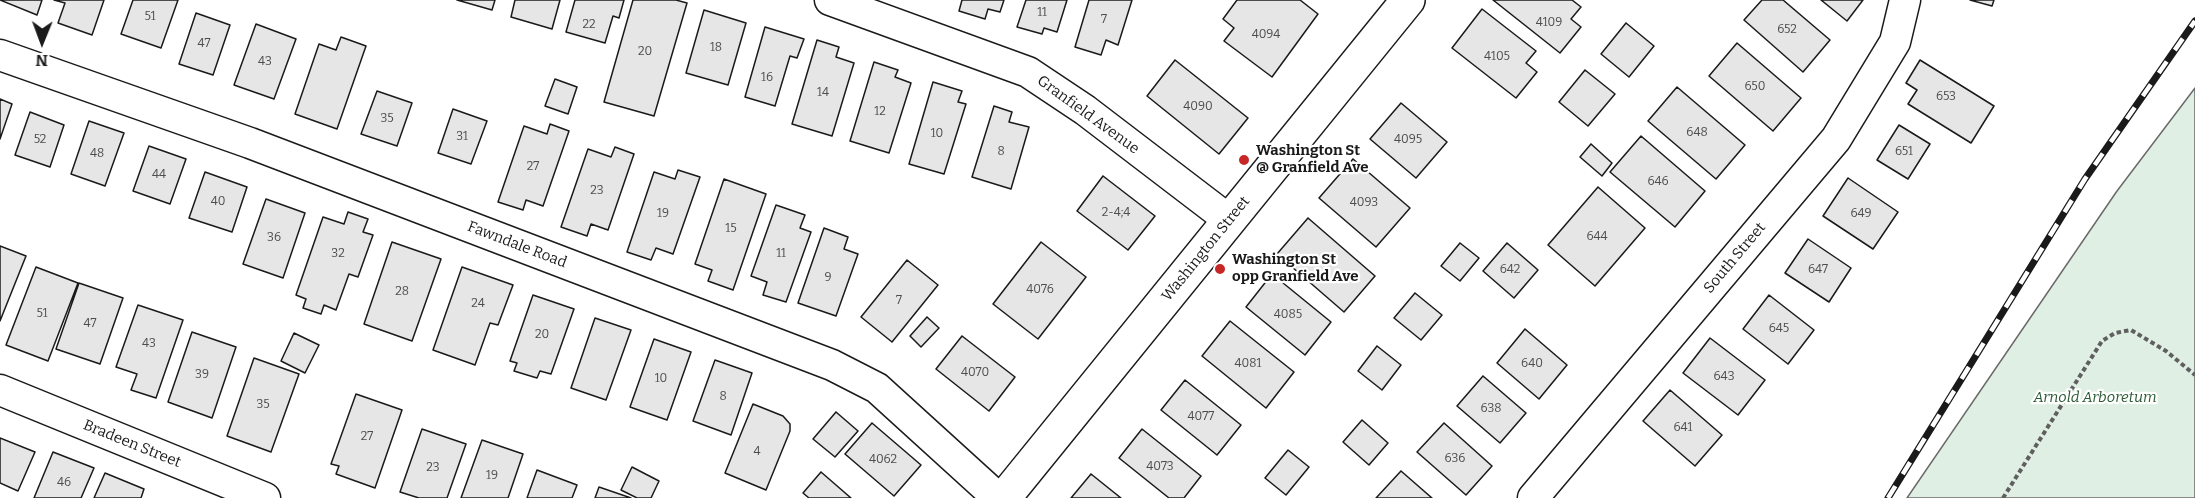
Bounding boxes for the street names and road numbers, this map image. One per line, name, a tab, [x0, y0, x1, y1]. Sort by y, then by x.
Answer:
street label: Granfield Avenue	[1033, 72, 1143, 158]
street label: Washington Street	[1158, 193, 1254, 305]
street label: Fawndale Road	[465, 218, 569, 272]
street label: South Street	[1700, 219, 1770, 297]
street label: Bradeen Street	[80, 416, 184, 472]

